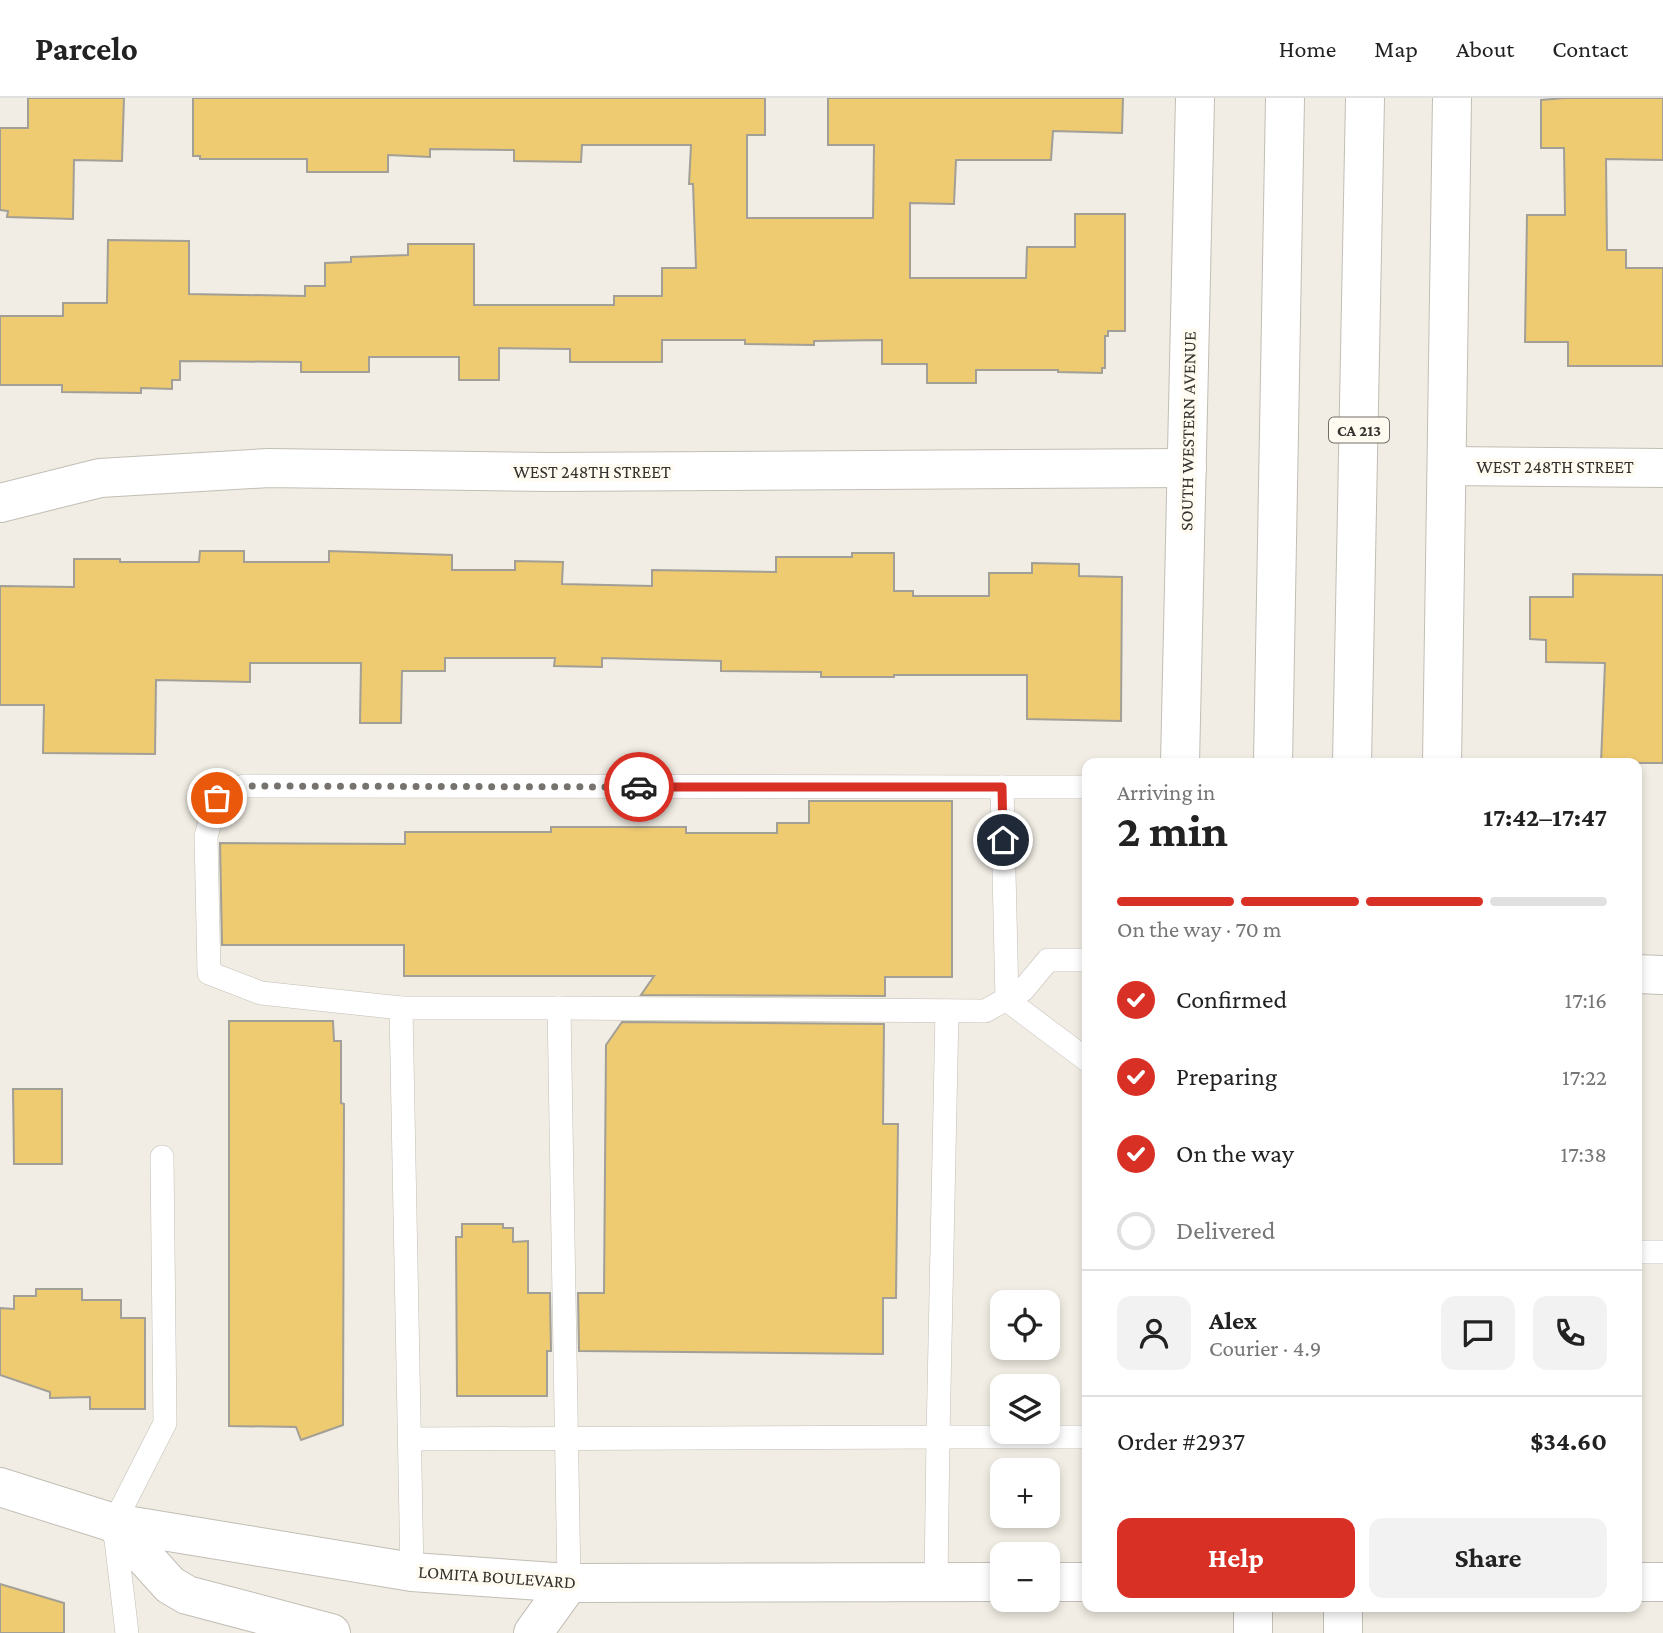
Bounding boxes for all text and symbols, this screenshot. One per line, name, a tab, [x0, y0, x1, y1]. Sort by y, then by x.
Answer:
text: Parcelo	[35, 30, 138, 67]
text: Home	[1279, 35, 1336, 62]
text: Map	[1374, 35, 1418, 62]
text: About	[1456, 35, 1514, 62]
text: Contact	[1552, 35, 1628, 62]
street label: SOUTH WESTERN AVENUE	[1176, 331, 1200, 531]
road number: CA 213	[1329, 418, 1389, 442]
street label: WEST 248TH STREET	[1476, 457, 1634, 477]
street label: WEST 248TH STREET	[513, 462, 671, 482]
courier	[604, 752, 674, 822]
pin	[187, 768, 247, 828]
icon: car	[620, 768, 658, 806]
icon: bag	[198, 779, 236, 817]
text: Arriving in	[1117, 779, 1215, 805]
text: 17:42–17:47	[1483, 803, 1607, 832]
text: 2 min	[1117, 805, 1228, 856]
pin	[973, 810, 1033, 870]
icon: home	[984, 821, 1022, 859]
text: On the way · 70 m	[1117, 916, 1282, 942]
icon: check	[1117, 981, 1155, 1019]
text: Confirmed	[1176, 985, 1287, 1014]
text: 17:16	[1565, 987, 1607, 1013]
icon: check	[1117, 1058, 1155, 1096]
text: Preparing	[1176, 1062, 1277, 1091]
text: 17:22	[1562, 1064, 1607, 1090]
icon: check	[1117, 1135, 1155, 1173]
text: On the way	[1176, 1139, 1294, 1168]
text: 17:38	[1561, 1141, 1607, 1167]
text: Delivered	[1176, 1216, 1275, 1245]
map controls	[990, 1290, 1060, 1612]
button: locate	[990, 1290, 1060, 1360]
button: person	[1117, 1296, 1191, 1370]
button: chat	[1441, 1296, 1515, 1370]
button: phone	[1533, 1296, 1607, 1370]
text: Alex	[1209, 1306, 1257, 1335]
text: Courier · 4.9	[1209, 1335, 1321, 1361]
button: layers	[990, 1374, 1060, 1444]
text: Order #2937	[1117, 1427, 1245, 1456]
text: $34.60	[1530, 1427, 1607, 1456]
button: +	[990, 1458, 1060, 1528]
button: Help	[1117, 1518, 1355, 1598]
button: Share	[1369, 1518, 1607, 1598]
button: −	[990, 1542, 1060, 1612]
street label: LOMITA BOULEVARD	[418, 1562, 576, 1592]

